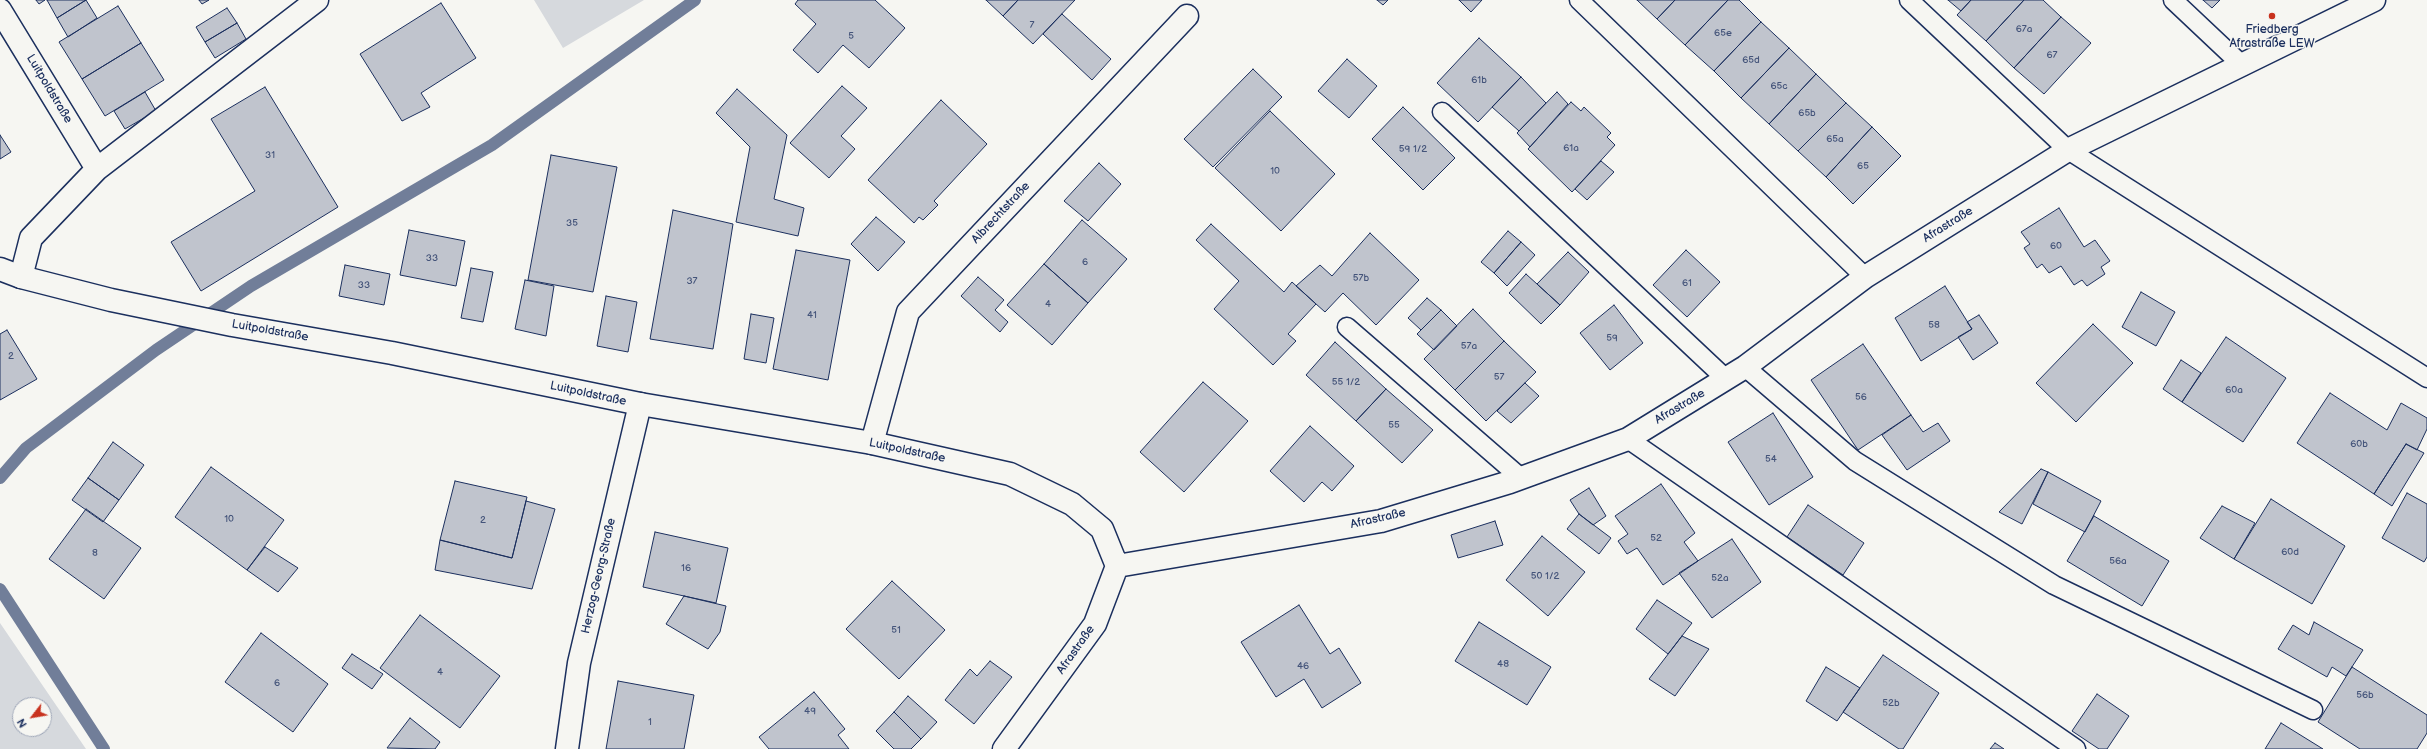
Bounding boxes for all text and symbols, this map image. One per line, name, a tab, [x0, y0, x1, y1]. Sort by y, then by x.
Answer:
marker: Friedberg Afrastraße LEW	[2267, 11, 2277, 21]
house number: 7	[1030, 19, 1034, 31]
house number: 67a	[2016, 23, 2032, 35]
place label: Friedberg Afrastraße LEW	[2229, 23, 2315, 51]
house number: 65e	[1714, 27, 1732, 39]
house number: 5	[848, 30, 854, 42]
house number: 67	[2046, 49, 2058, 61]
street label: Luitpoldstraße	[23, 52, 75, 126]
house number: 65d	[1742, 54, 1760, 66]
house number: 61b	[1471, 74, 1487, 86]
house number: 65c	[1770, 80, 1788, 92]
house number: 65b	[1798, 107, 1816, 119]
house number: 65a	[1826, 133, 1844, 145]
house number: 61a	[1563, 142, 1579, 154]
house number: 59 1/2	[1399, 143, 1427, 155]
house number: 31	[265, 149, 275, 161]
house number: 65	[1857, 160, 1869, 172]
house number: 10	[1270, 165, 1280, 177]
street label: Albrechtstraße	[969, 179, 1033, 247]
street label: Afrastraße	[1920, 204, 1976, 246]
house number: 35	[566, 217, 578, 229]
house number: 60	[2050, 240, 2062, 252]
house number: 33	[426, 252, 438, 264]
house number: 6	[1082, 256, 1088, 268]
house number: 57b	[1353, 272, 1369, 284]
house number: 37	[686, 275, 698, 287]
house number: 61	[1682, 277, 1692, 289]
house number: 33	[358, 279, 370, 291]
house number: 4	[1045, 298, 1051, 310]
house number: 41	[807, 309, 817, 321]
street label: Luitpoldstraße	[231, 317, 309, 345]
house number: 58	[1928, 319, 1940, 331]
house number: 59	[1606, 332, 1618, 344]
house number: 57a	[1461, 340, 1477, 352]
house number: 2	[8, 350, 14, 362]
house number: 57	[1494, 371, 1504, 383]
house number: 55 1/2	[1332, 376, 1360, 388]
street label: Luitpoldstraße	[549, 379, 627, 409]
house number: 60a	[2225, 384, 2243, 396]
street label: Afrastraße	[1652, 386, 1708, 428]
house number: 56	[1855, 391, 1867, 403]
house number: 55	[1388, 419, 1400, 431]
street label: Luitpoldstraße	[868, 436, 946, 466]
house number: 60b	[2350, 438, 2368, 450]
house number: 54	[1765, 453, 1777, 465]
street label: Afrastraße	[1349, 506, 1407, 532]
house number: 10	[224, 513, 234, 525]
house number: 2	[480, 514, 486, 526]
street label: Herzog-Georg-Straße	[579, 517, 619, 635]
house number: 52	[1650, 532, 1662, 544]
house number: 60d	[2281, 546, 2299, 558]
house number: 8	[92, 547, 98, 559]
house number: 56a	[2109, 555, 2127, 567]
house number: 16	[681, 562, 691, 574]
house number: 50 1/2	[1531, 570, 1559, 582]
house number: 52a	[1711, 572, 1729, 584]
street label: Afrastraße	[1054, 623, 1098, 677]
house number: 51	[891, 624, 901, 636]
house number: 48	[1497, 658, 1509, 670]
house number: 46	[1297, 660, 1309, 672]
house number: 4	[437, 666, 443, 678]
house number: 6	[274, 677, 280, 689]
house number: 56b	[2356, 689, 2374, 701]
north arrow	[12, 697, 52, 737]
house number: 52b	[1882, 697, 1900, 709]
house number: 49	[804, 705, 816, 717]
text: N	[14, 716, 30, 730]
house number: 1	[648, 716, 652, 728]

